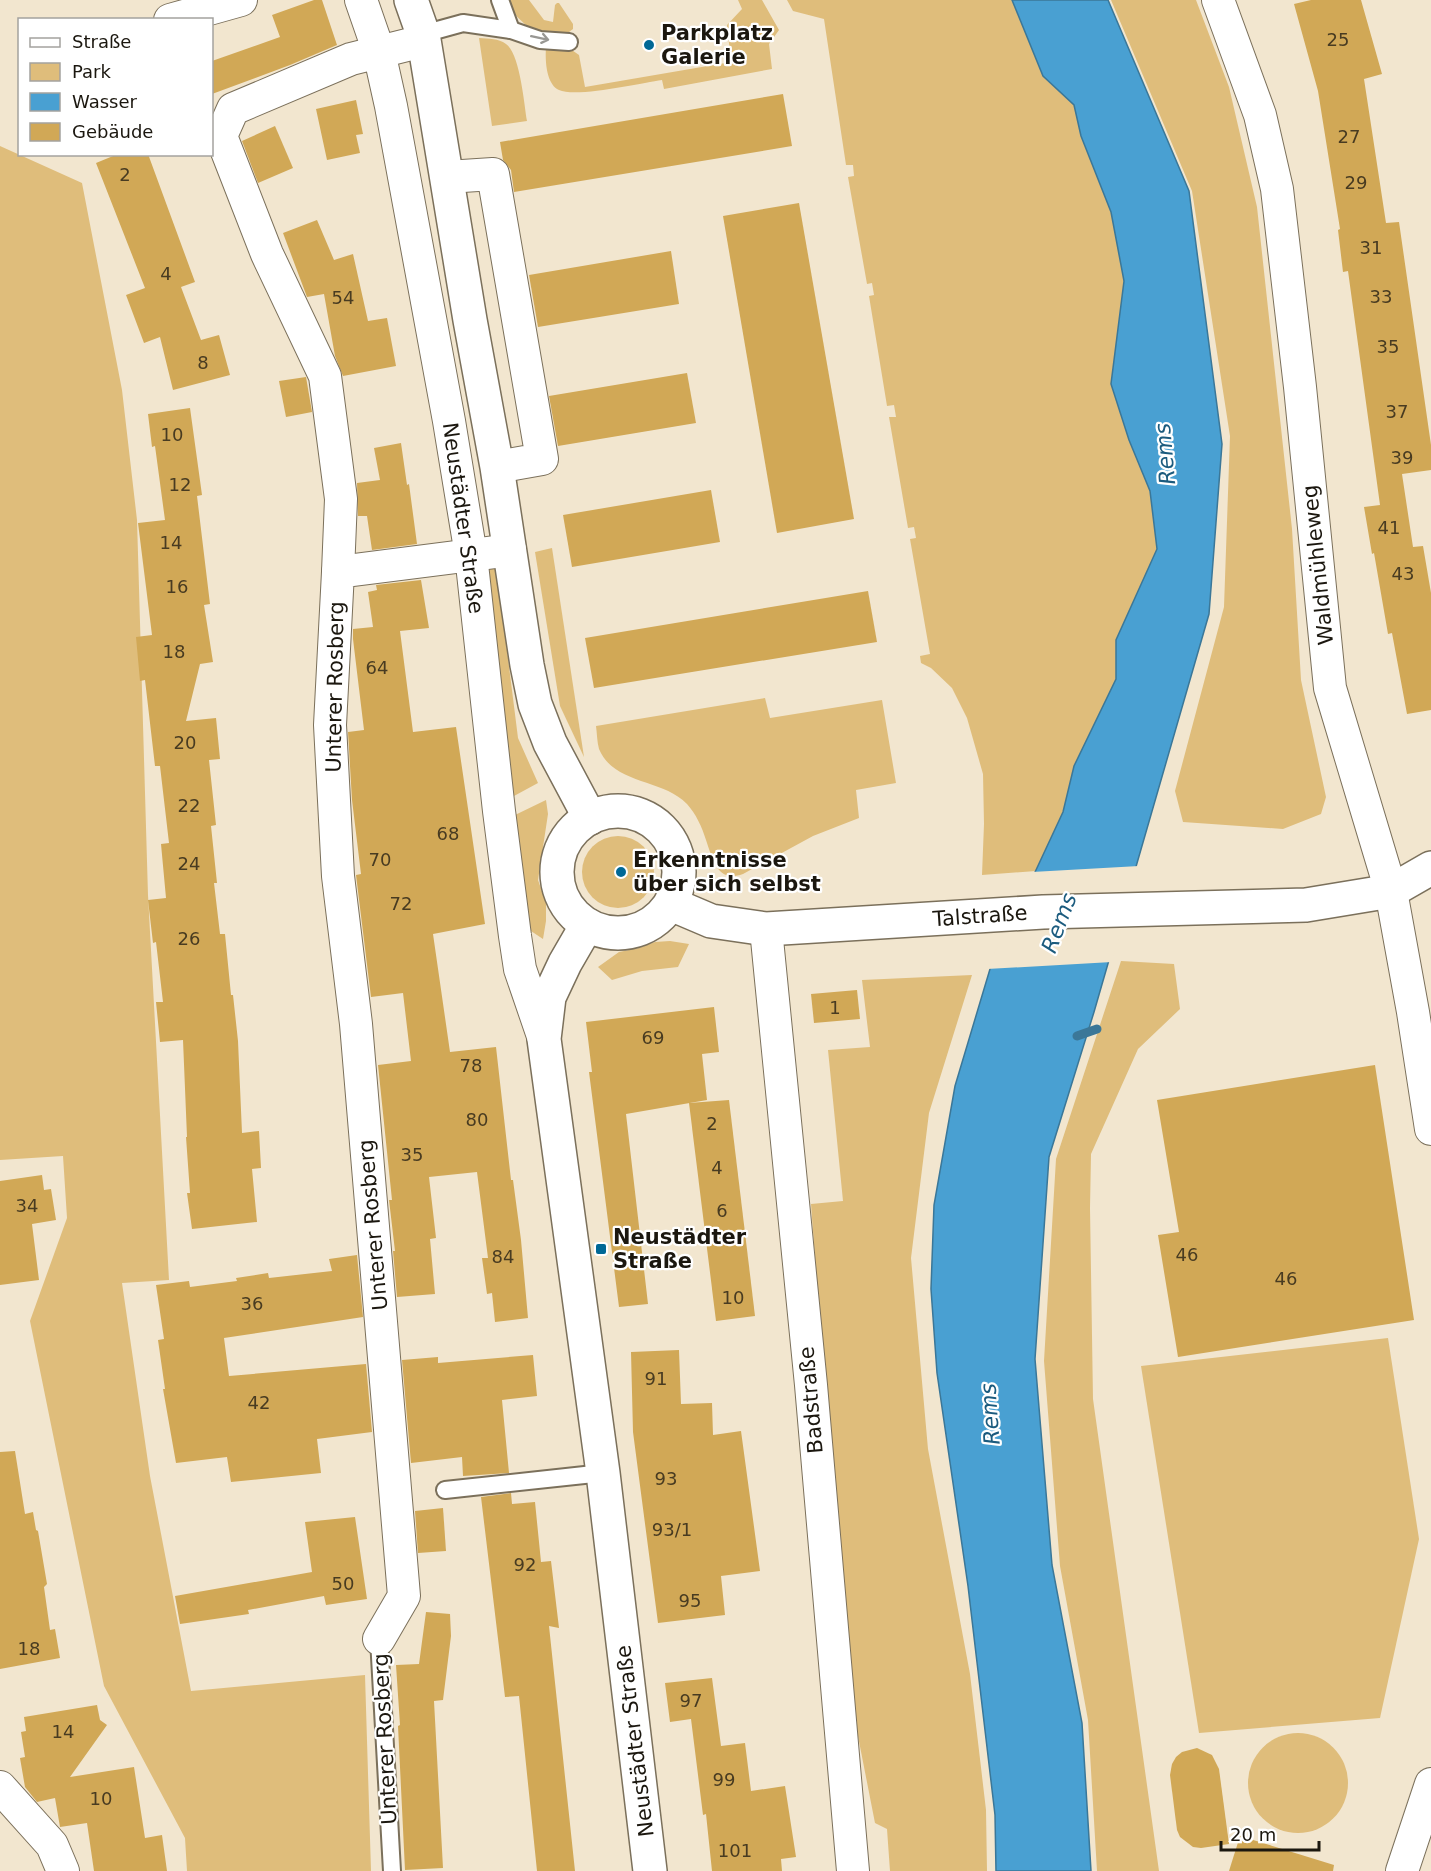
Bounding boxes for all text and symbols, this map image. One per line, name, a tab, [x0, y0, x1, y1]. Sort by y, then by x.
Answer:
legend	[18, 18, 213, 156]
place label: Parkplatz Galerie	[661, 21, 773, 69]
house number: 25	[1327, 29, 1349, 50]
text: Straße	[72, 31, 131, 52]
one-way arrow	[530, 33, 549, 45]
marker: Parkplatz Galerie	[642, 38, 656, 52]
text: Park	[72, 61, 111, 82]
text: Wasser	[72, 91, 138, 112]
text: Gebäude	[72, 121, 153, 142]
house number: 27	[1338, 126, 1360, 147]
house number: 2	[119, 164, 131, 185]
house number: 29	[1345, 172, 1367, 193]
house number: 31	[1360, 237, 1382, 258]
house number: 4	[160, 263, 172, 284]
house number: 33	[1370, 286, 1392, 307]
house number: 54	[332, 287, 354, 308]
house number: 35	[1377, 336, 1399, 357]
house number: 8	[197, 352, 209, 373]
house number: 37	[1386, 401, 1408, 422]
street label: Neustädter Straße	[438, 421, 488, 615]
water label: Rems	[1150, 422, 1180, 486]
house number: 10	[161, 424, 183, 445]
house number: 39	[1391, 447, 1413, 468]
house number: 12	[169, 474, 191, 495]
street label: Waldmühleweg	[1298, 484, 1338, 646]
house number: 41	[1378, 517, 1400, 538]
house number: 14	[160, 532, 182, 553]
house number: 43	[1392, 563, 1414, 584]
house number: 16	[166, 576, 188, 597]
street label: Unterer Rosberg	[322, 601, 348, 773]
house number: 18	[163, 641, 185, 662]
house number: 64	[366, 657, 388, 678]
house number: 20	[174, 732, 196, 753]
house number: 22	[178, 795, 200, 816]
house number: 68	[437, 823, 459, 844]
place label: Erkenntnisse über sich selbst	[633, 848, 821, 896]
house number: 70	[369, 849, 391, 870]
house number: 24	[178, 853, 200, 874]
marker: Erkenntnisse über sich selbst	[614, 865, 628, 879]
water label: Rems	[1036, 890, 1082, 956]
house number: 72	[390, 893, 412, 914]
street label: Talstraße	[931, 901, 1028, 931]
house number: 26	[178, 928, 200, 949]
house number: 1	[829, 997, 841, 1018]
house number: 69	[642, 1027, 664, 1048]
house number: 78	[460, 1055, 482, 1076]
house number: 80	[466, 1109, 488, 1130]
house number: 2	[706, 1113, 718, 1134]
street label: Unterer Rosberg	[354, 1139, 392, 1311]
house number: 35	[401, 1144, 423, 1165]
house number: 4	[711, 1157, 723, 1178]
house number: 34	[16, 1195, 38, 1216]
house number: 6	[716, 1200, 728, 1221]
place label: Neustädter Straße	[613, 1225, 747, 1273]
marker: Neustädter Straße	[594, 1242, 608, 1256]
house number: 46	[1176, 1244, 1198, 1265]
house number: 84	[492, 1246, 514, 1267]
house number: 46	[1275, 1268, 1297, 1289]
house number: 10	[722, 1287, 744, 1308]
house number: 36	[241, 1293, 263, 1314]
street label: Badstraße	[794, 1345, 828, 1455]
house number: 91	[645, 1368, 667, 1389]
water label: Rems	[975, 1382, 1005, 1446]
house number: 42	[248, 1392, 270, 1413]
house number: 93	[655, 1468, 677, 1489]
house number: 93/1	[652, 1519, 692, 1540]
house number: 92	[514, 1554, 536, 1575]
house number: 50	[332, 1573, 354, 1594]
house number: 95	[679, 1590, 701, 1611]
house number: 18	[18, 1638, 40, 1659]
street label: Neustädter Straße	[611, 1644, 659, 1838]
street label: Unterer Rosberg	[369, 1653, 401, 1825]
house number: 97	[680, 1690, 702, 1711]
house number: 14	[52, 1721, 74, 1742]
house number: 99	[713, 1769, 735, 1790]
house number: 10	[90, 1788, 112, 1809]
scale bar	[1221, 1814, 1318, 1852]
text: 20 m	[1230, 1824, 1276, 1845]
house number: 101	[718, 1840, 752, 1861]

